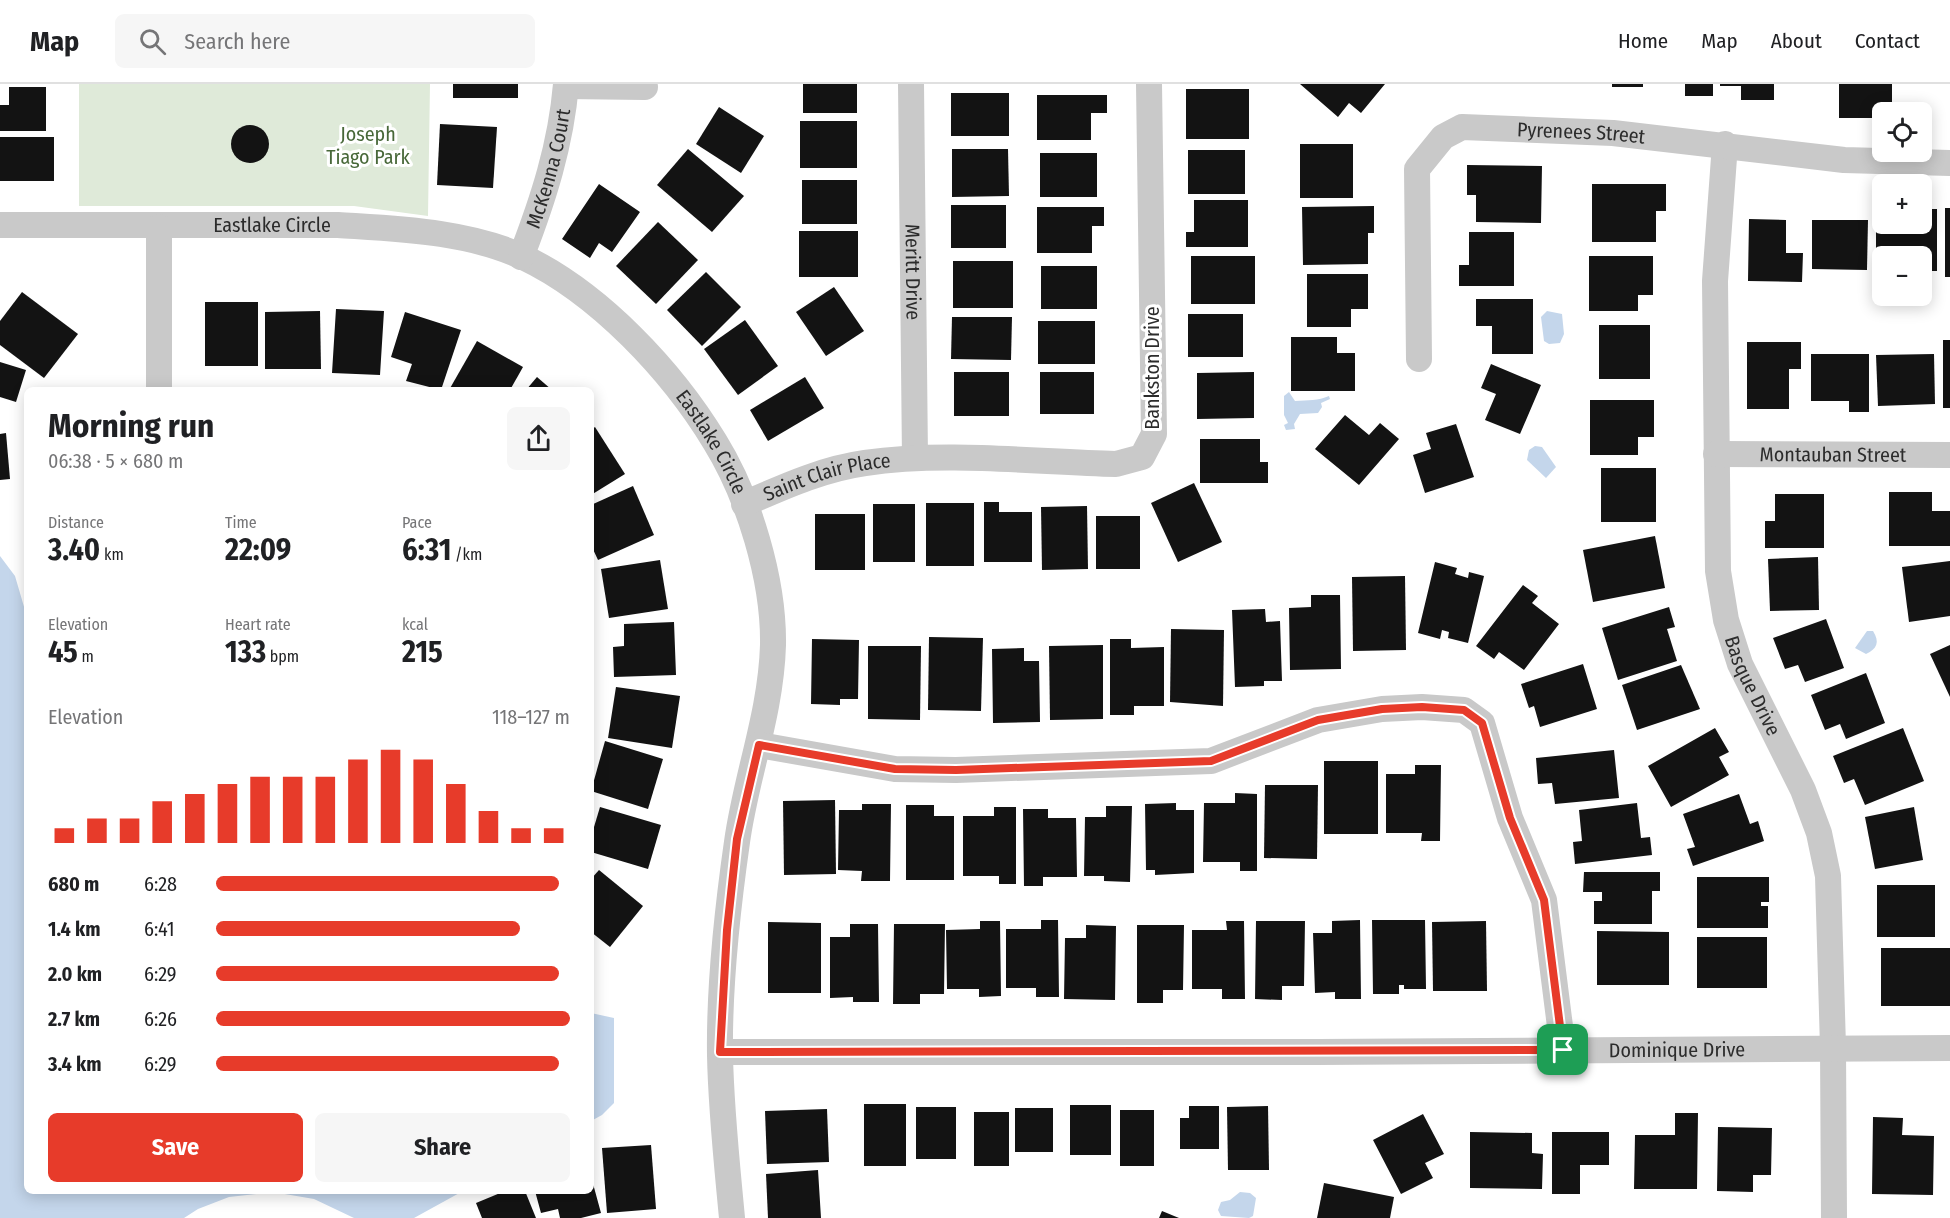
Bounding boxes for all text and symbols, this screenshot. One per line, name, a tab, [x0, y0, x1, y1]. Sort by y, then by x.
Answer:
search box	[115, 14, 535, 68]
text: Map	[30, 25, 79, 58]
icon: search	[136, 25, 169, 58]
text: Search here	[184, 28, 290, 55]
text: Home	[1618, 28, 1668, 54]
text: Map	[1701, 28, 1738, 54]
text: About	[1771, 28, 1822, 54]
text: Contact	[1855, 28, 1920, 54]
map controls	[1872, 102, 1932, 306]
button: locate	[1872, 102, 1932, 162]
street label: McKenna Court	[521, 107, 575, 231]
street label: Pyrenees Street	[1517, 117, 1647, 149]
park label: Joseph Tiago Park	[326, 122, 411, 169]
button: +	[1872, 174, 1932, 234]
street label: Eastlake Circle	[213, 213, 331, 237]
street label: Meritt Drive	[900, 224, 926, 320]
button: −	[1872, 246, 1932, 306]
street label: Bankston Drive	[1140, 306, 1164, 430]
street label: Eastlake Circle	[671, 385, 752, 498]
text: Morning run	[48, 406, 214, 446]
button: share	[507, 407, 570, 470]
street label: Montauban Street	[1760, 442, 1907, 467]
street label: Saint Clair Place	[760, 448, 892, 506]
text: 06:38 · 5 × 680 m	[48, 449, 183, 473]
text: Distance	[48, 513, 104, 532]
text: Time	[225, 513, 257, 532]
text: Pace	[402, 513, 432, 532]
text: 3.40	[48, 532, 100, 568]
text: 22:09	[225, 532, 291, 568]
text: 6:31	[402, 532, 451, 568]
text: km	[100, 545, 124, 564]
text: /km	[451, 545, 482, 564]
text: Elevation	[48, 615, 108, 634]
text: Heart rate	[225, 615, 291, 634]
text: kcal	[402, 615, 428, 634]
street label: Basque Drive	[1720, 633, 1786, 740]
text: 45	[48, 634, 78, 670]
text: 133	[225, 634, 266, 670]
text: 215	[402, 634, 443, 670]
text: m	[78, 647, 94, 666]
text: bpm	[266, 647, 299, 666]
text: Elevation	[48, 705, 123, 729]
text: 118–127 m	[492, 705, 570, 729]
text: 680 m	[48, 872, 99, 896]
text: 6:28	[144, 872, 177, 896]
text: 1.4 km	[48, 917, 100, 941]
text: 6:41	[144, 917, 174, 941]
text: 2.0 km	[48, 962, 102, 986]
text: 6:29	[144, 962, 177, 986]
text: 2.7 km	[48, 1007, 100, 1031]
text: 6:26	[144, 1007, 177, 1031]
pin	[1537, 1024, 1588, 1075]
icon: arrive	[1546, 1033, 1579, 1066]
street label: Dominique Drive	[1609, 1037, 1745, 1062]
text: 3.4 km	[48, 1052, 101, 1076]
text: 6:29	[144, 1052, 177, 1076]
button: Save	[48, 1113, 303, 1182]
button: Share	[315, 1113, 570, 1182]

